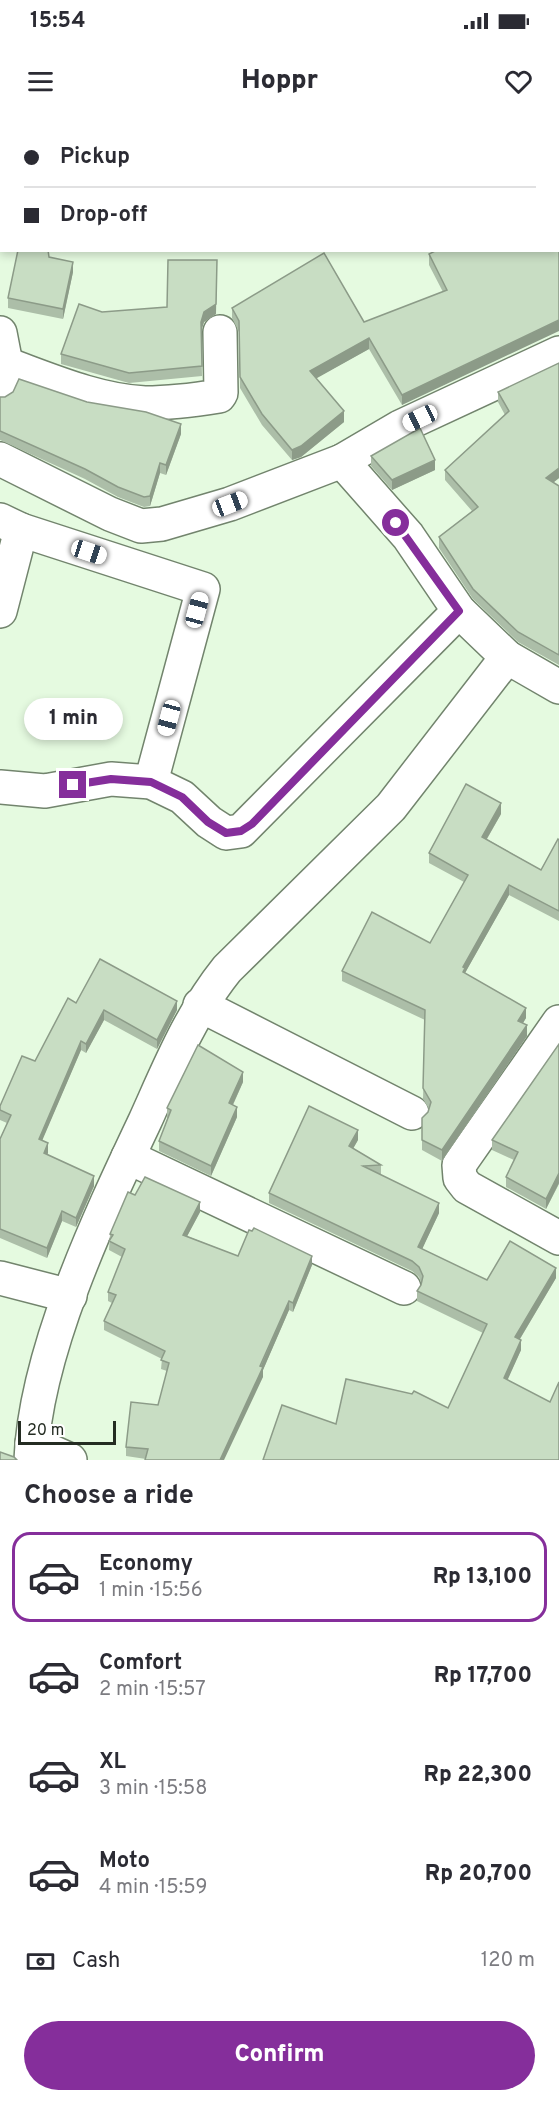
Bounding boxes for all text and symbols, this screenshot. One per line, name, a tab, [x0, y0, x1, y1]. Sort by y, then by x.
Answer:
text: 15:54	[30, 8, 86, 35]
text: Hoppr	[241, 64, 318, 98]
icon: menu	[24, 65, 57, 98]
icon: heart	[502, 65, 535, 98]
text: Pickup	[60, 144, 130, 171]
text: Drop-off	[60, 202, 147, 229]
car	[400, 402, 440, 434]
car	[210, 489, 250, 519]
route start	[382, 509, 409, 536]
car	[69, 538, 109, 566]
car	[184, 590, 210, 630]
callout: 1 min	[23, 698, 122, 740]
car	[156, 698, 182, 738]
text: 1 min	[49, 706, 98, 732]
route end	[59, 771, 86, 798]
scale bar	[18, 1418, 116, 1446]
text: 20 m	[27, 1421, 64, 1441]
text: Choose a ride	[24, 1479, 194, 1513]
icon: car	[27, 1550, 81, 1604]
text: Economy	[99, 1551, 193, 1578]
text: Rp 13,100	[433, 1564, 532, 1591]
text: 1 min · 15:56	[99, 1578, 203, 1604]
icon: car	[27, 1649, 81, 1703]
text: Comfort	[99, 1650, 182, 1677]
text: Rp 17,700	[434, 1663, 532, 1690]
text: 2 min · 15:57	[99, 1677, 206, 1703]
icon: car	[27, 1748, 81, 1802]
text: XL	[99, 1749, 126, 1776]
text: Rp 22,300	[424, 1762, 532, 1789]
text: 3 min · 15:58	[99, 1776, 207, 1802]
icon: car	[27, 1847, 81, 1901]
text: Moto	[99, 1848, 150, 1875]
text: Rp 20,700	[425, 1861, 532, 1888]
text: 4 min · 15:59	[99, 1875, 207, 1901]
icon: cash	[24, 1945, 57, 1978]
text: Cash	[72, 1948, 121, 1975]
text: 120 m	[481, 1948, 535, 1974]
button: Confirm	[24, 2021, 535, 2090]

